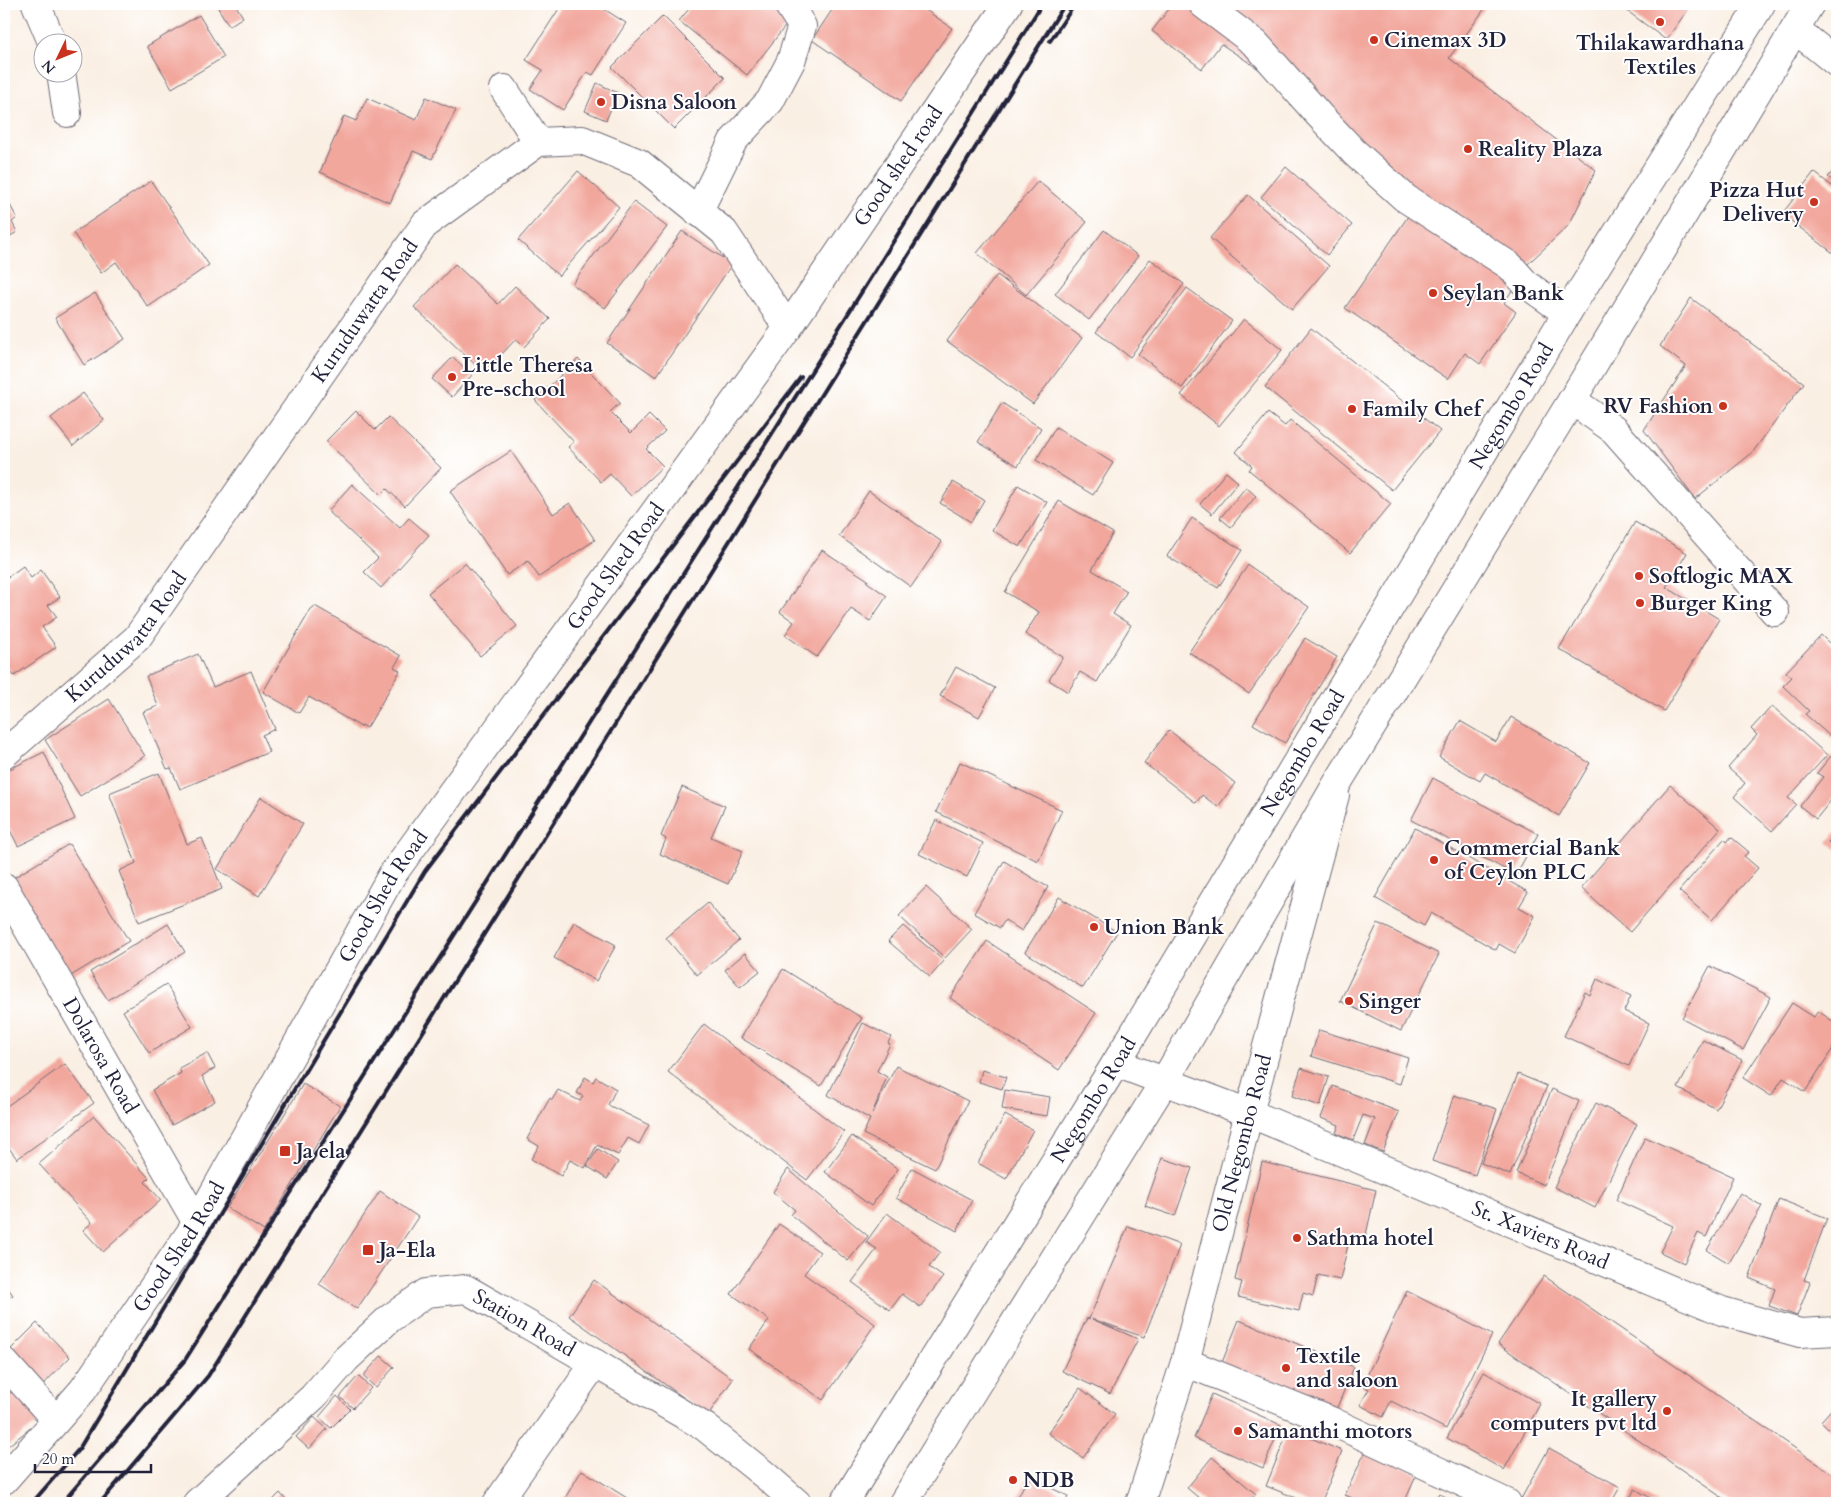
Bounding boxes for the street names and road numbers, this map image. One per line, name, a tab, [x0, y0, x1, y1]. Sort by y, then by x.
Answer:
street label: Good shed road	[847, 100, 949, 232]
street label: Kuruduwatta Road	[304, 233, 425, 389]
street label: Negombo Road	[1462, 337, 1560, 475]
street label: Good Shed Road	[560, 497, 671, 636]
street label: Kuruduwatta Road	[59, 566, 194, 709]
street label: Negombo Road	[1253, 684, 1352, 822]
street label: Good Shed Road	[331, 824, 435, 968]
street label: Dolarosa Road	[56, 992, 146, 1119]
street label: Negombo Road	[1043, 1031, 1143, 1168]
street label: Old Negombo Road	[1204, 1051, 1279, 1235]
street label: Good Shed Road	[126, 1176, 232, 1318]
street label: St. Xaviers Road	[1467, 1193, 1614, 1277]
street label: Station Road	[468, 1282, 581, 1364]

